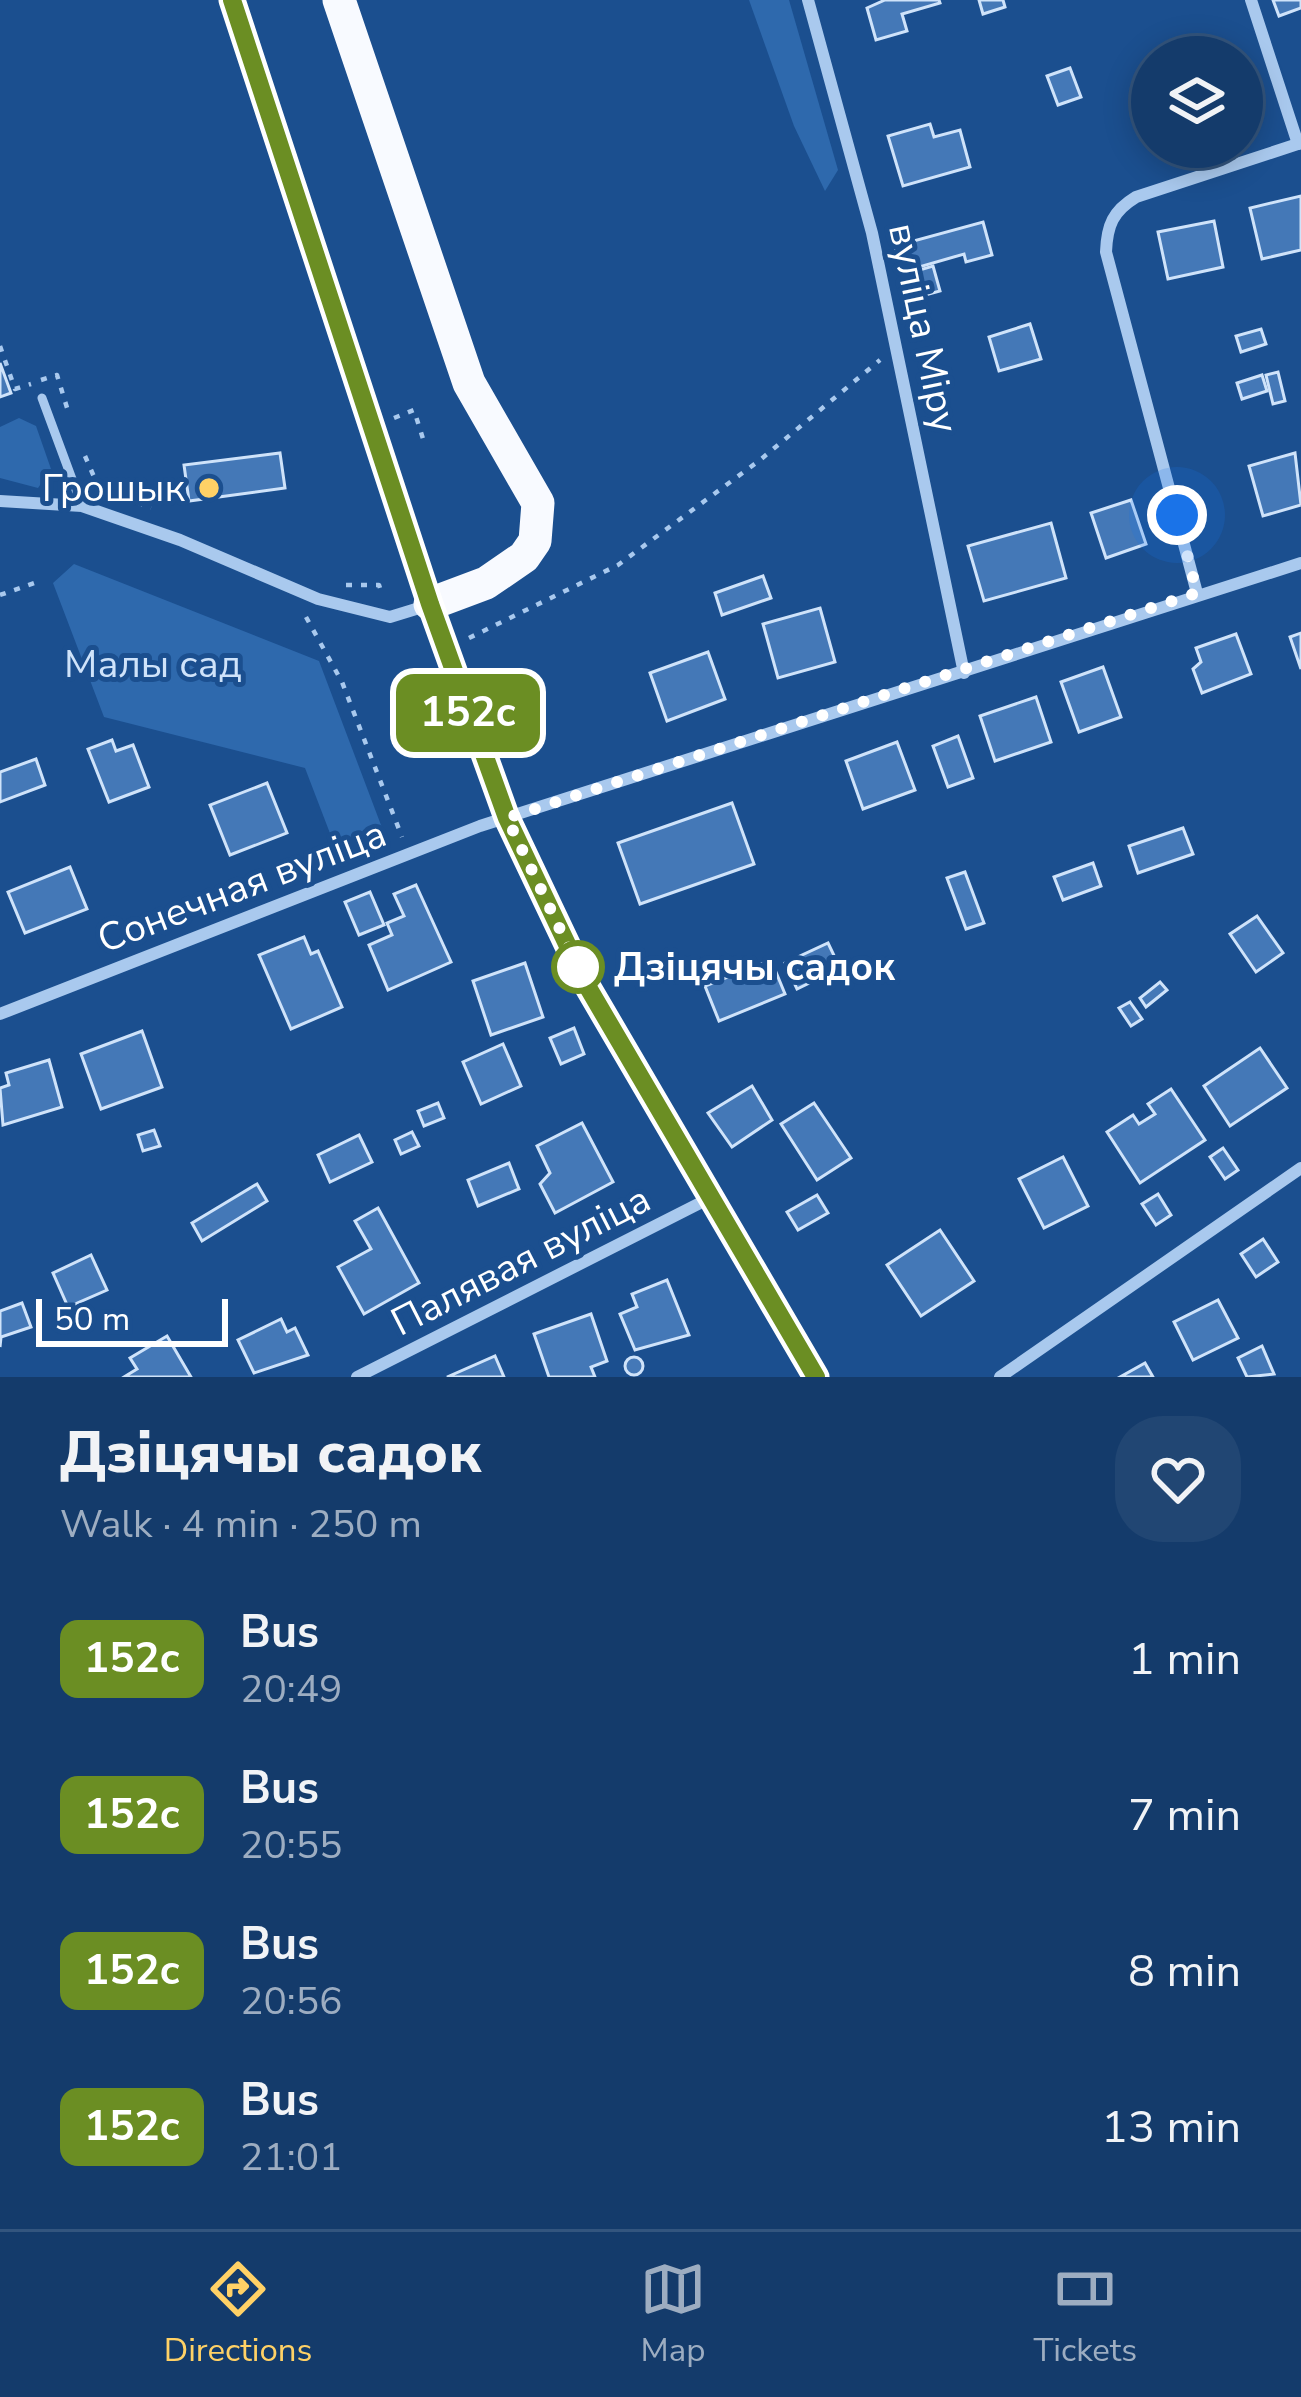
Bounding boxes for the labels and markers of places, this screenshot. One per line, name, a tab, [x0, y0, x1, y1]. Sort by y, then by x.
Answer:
place label: Грошык	[42, 462, 185, 515]
marker: Грошык	[196, 475, 222, 501]
place label: Дзіцячы садок	[614, 941, 896, 994]
marker: Дзіцячы садок	[553, 942, 603, 992]

